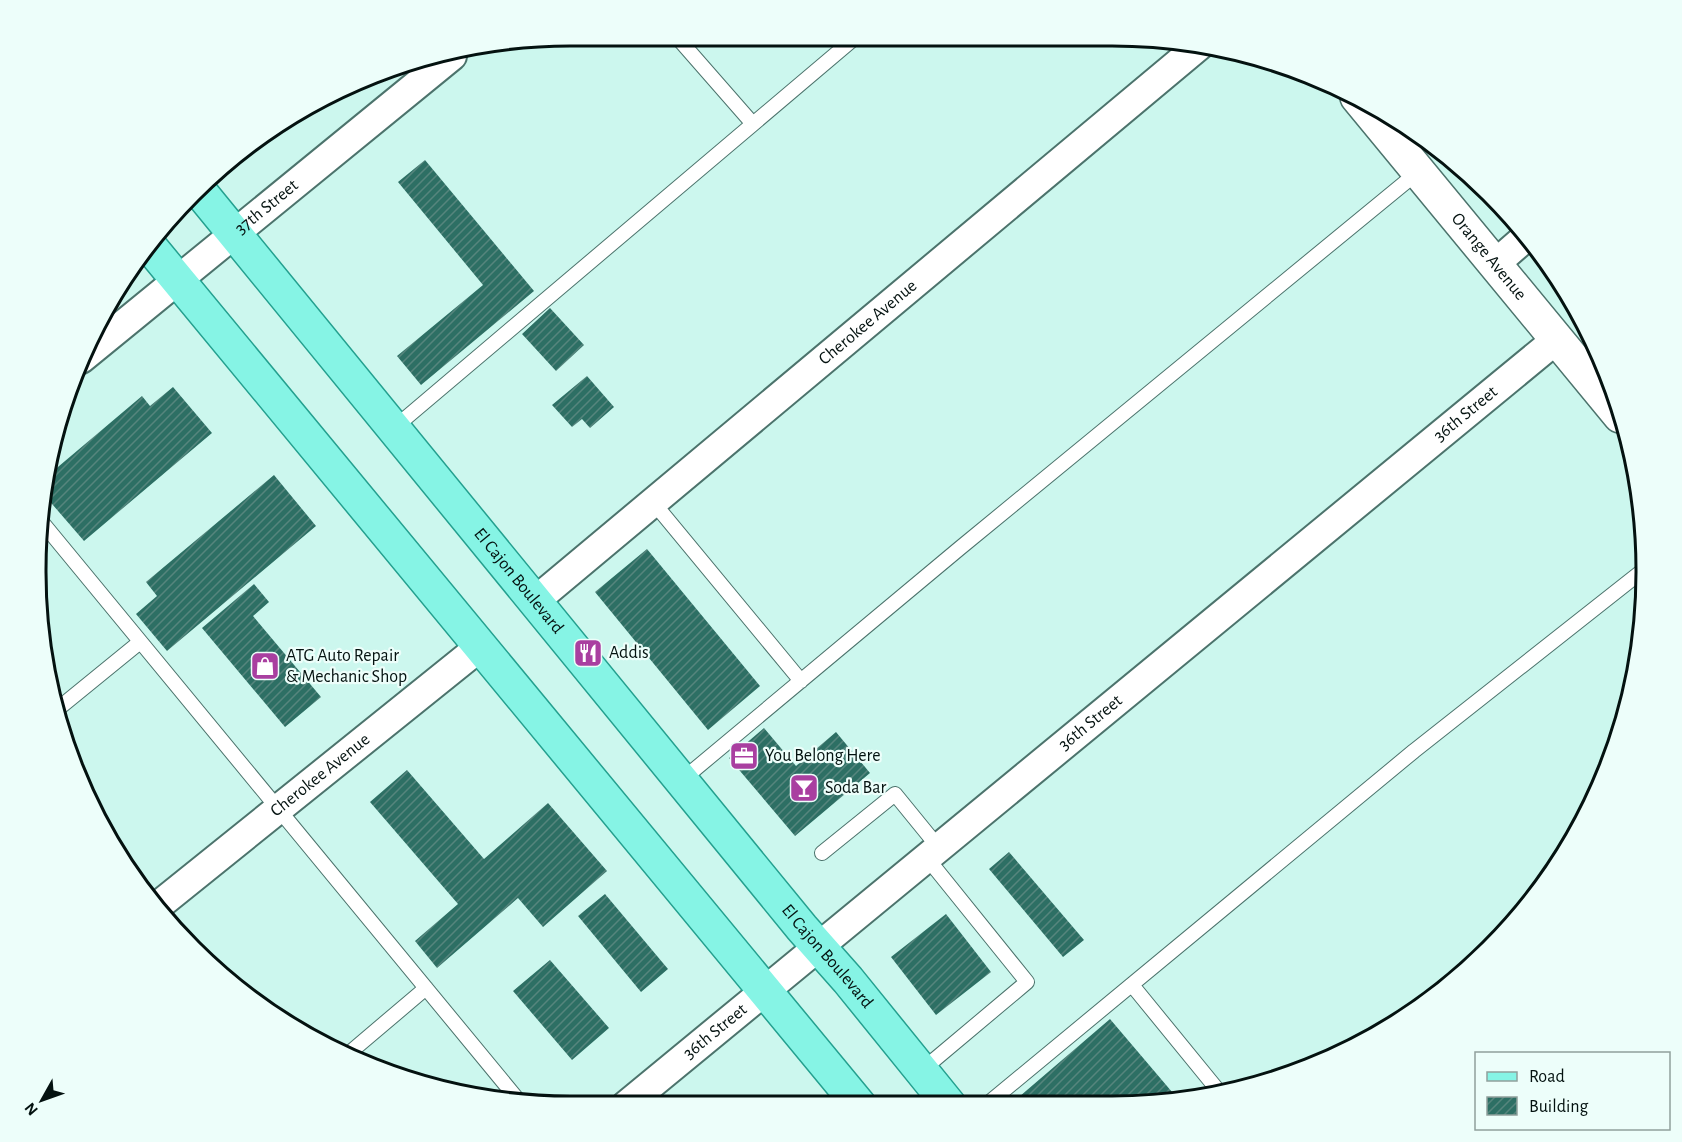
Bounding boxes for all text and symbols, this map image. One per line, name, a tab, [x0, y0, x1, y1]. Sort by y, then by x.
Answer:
street label: 37th Street	[232, 176, 302, 238]
street label: Orange Avenue	[1448, 210, 1530, 304]
street label: Cherokee Avenue	[815, 277, 920, 369]
street label: 36th Street	[1431, 383, 1501, 445]
street label: El Cajon Boulevard	[470, 525, 567, 637]
restaurant icon: Addis	[572, 637, 604, 669]
place label: Addis	[609, 644, 649, 662]
place label: ATG Auto Repair & Mechanic Shop	[286, 647, 407, 686]
shop icon: ATG Auto Repair & Mechanic Shop	[249, 650, 281, 682]
street label: 36th Street	[1055, 691, 1126, 754]
street label: Cherokee Avenue	[267, 730, 373, 820]
office icon: You Belong Here	[728, 740, 760, 772]
place label: You Belong Here	[765, 747, 881, 765]
bar icon: Soda Bar	[788, 772, 820, 804]
place label: Soda Bar	[825, 779, 886, 797]
street label: El Cajon Boulevard	[778, 901, 876, 1012]
street label: 36th Street	[680, 1000, 751, 1063]
legend	[1475, 1052, 1670, 1130]
text: Road	[1529, 1068, 1565, 1086]
north arrow	[12, 1070, 72, 1130]
text: Building	[1529, 1098, 1589, 1116]
text: N	[22, 1100, 41, 1118]

